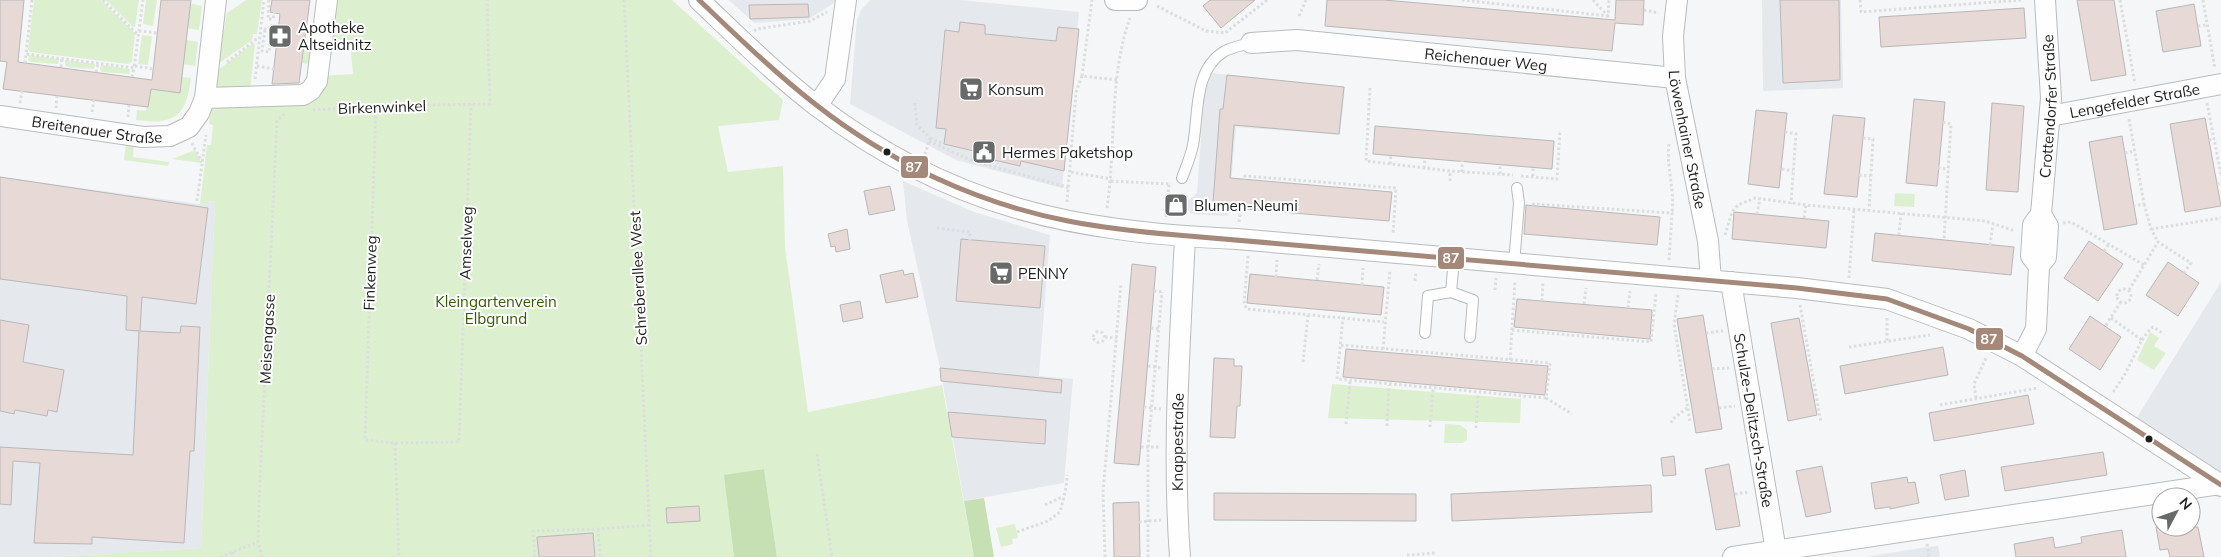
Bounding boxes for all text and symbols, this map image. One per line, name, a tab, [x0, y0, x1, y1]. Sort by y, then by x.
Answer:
place label: Apotheke Altseidnitz	[298, 18, 372, 54]
pharmacy icon: Apotheke Altseidnitz	[267, 23, 293, 49]
street label: Crottendorfer Straße	[2035, 34, 2061, 179]
street label: Reichenauer Weg	[1424, 43, 1548, 75]
street label: Löwenhainer Straße	[1665, 70, 1711, 210]
supermarket icon: Konsum	[958, 76, 984, 102]
street label: Lengefelder Straße	[2068, 79, 2201, 122]
place label: Konsum	[988, 80, 1044, 99]
street label: Birkenwinkel	[338, 96, 426, 118]
street label: Breitenauer Straße	[31, 111, 162, 147]
public building icon: Hermes Paketshop	[971, 139, 997, 165]
place label: Hermes Paketshop	[1002, 143, 1133, 162]
unlabelled marker	[882, 147, 892, 157]
line badge: 87	[900, 155, 929, 179]
text: 87	[906, 158, 922, 176]
shop icon: Blumen-Neumi	[1163, 192, 1189, 218]
place label: Blumen-Neumi	[1194, 196, 1298, 215]
street label: Amselweg	[455, 206, 477, 280]
street label: Schreberallee West	[625, 210, 651, 346]
street label: Finkenweg	[359, 235, 381, 311]
line badge: 87	[1437, 246, 1465, 270]
text: 87	[1443, 249, 1459, 267]
supermarket icon: PENNY	[988, 260, 1014, 286]
place label: PENNY	[1018, 264, 1069, 283]
park label: Kleingartenverein Elbgrund	[435, 292, 557, 328]
street label: Meisengasse	[255, 294, 279, 384]
line badge: 87	[1975, 327, 2004, 351]
text: 87	[1981, 330, 1997, 348]
street label: Schulze-Delitzsch-Straße	[1730, 332, 1778, 509]
street label: Knappestraße	[1167, 393, 1187, 491]
unlabelled marker	[2144, 434, 2154, 444]
north arrow	[2151, 487, 2201, 537]
text: N	[2176, 494, 2196, 513]

